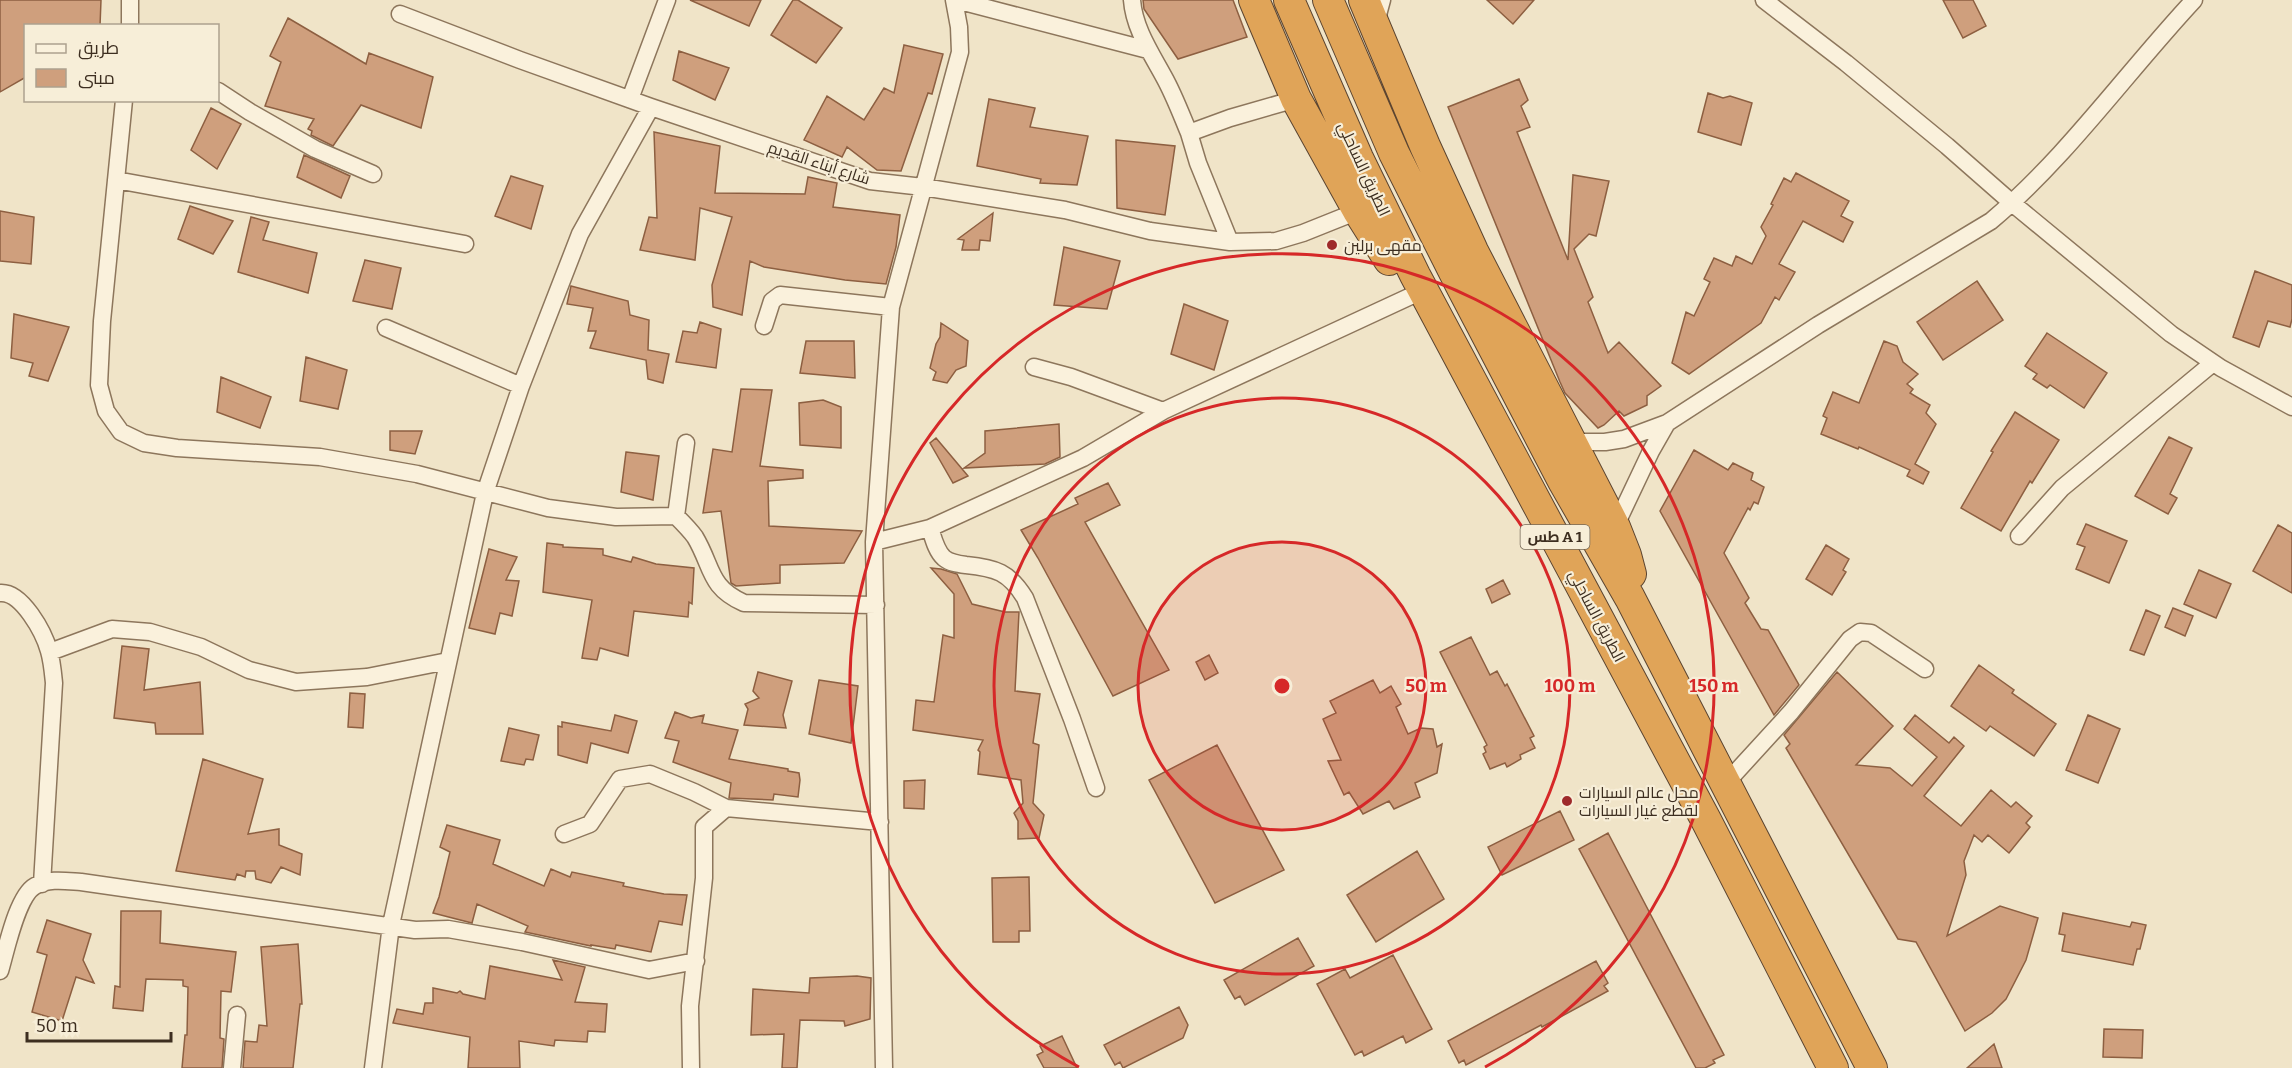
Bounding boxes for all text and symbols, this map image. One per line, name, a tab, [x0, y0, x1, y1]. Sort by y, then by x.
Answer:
legend	[24, 24, 219, 102]
text: طريق	[78, 37, 119, 60]
text: مبنى	[78, 67, 115, 89]
street label: الطريق الساحلي	[1330, 119, 1394, 221]
street label: شارع أبناء القديم	[765, 138, 873, 190]
place label: مقهى برلين	[1344, 236, 1422, 256]
marker: مقهى برلين	[1325, 238, 1339, 252]
road number: طس A 1	[1520, 525, 1590, 549]
street label: الطريق الساحلي	[1561, 567, 1629, 667]
text: 50 m	[1405, 675, 1447, 697]
text: 100 m	[1544, 675, 1596, 697]
text: 150 m	[1689, 675, 1739, 697]
centre of rings	[1272, 676, 1292, 696]
place label: محل عالم السيارات لقطع غيار السيارات	[1579, 783, 1699, 822]
marker: محل عالم السيارات لقطع غيار السيارات	[1560, 794, 1574, 808]
scale bar	[27, 1005, 171, 1043]
text: 50 m	[36, 1015, 78, 1037]

